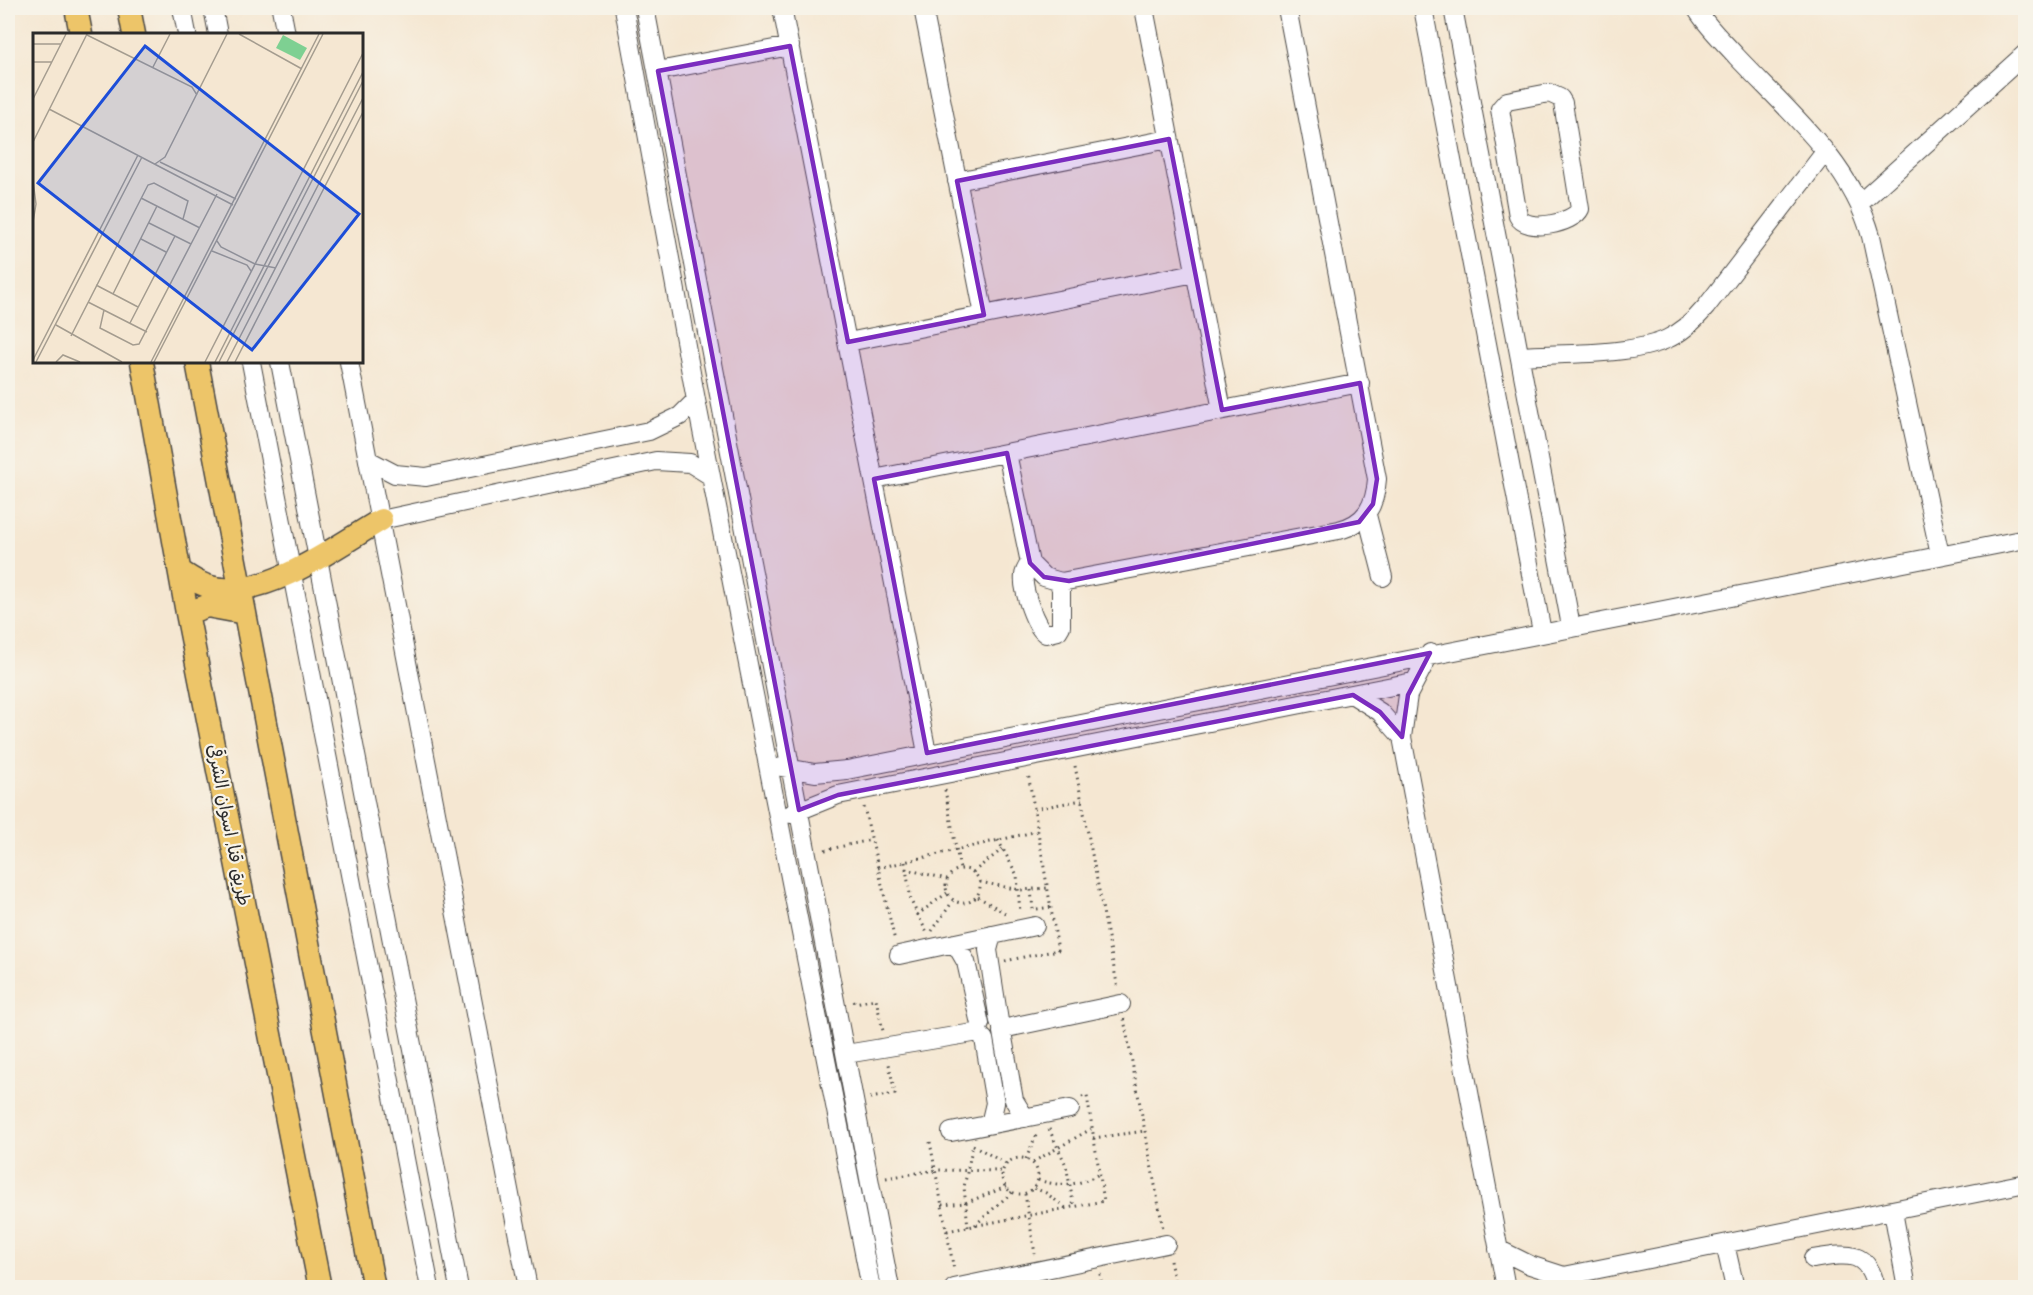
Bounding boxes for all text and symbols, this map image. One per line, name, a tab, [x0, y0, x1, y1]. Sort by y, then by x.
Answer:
inset map	[33, 33, 363, 363]
street label: طريق قنا, اسوان الشرقى	[203, 742, 256, 908]

